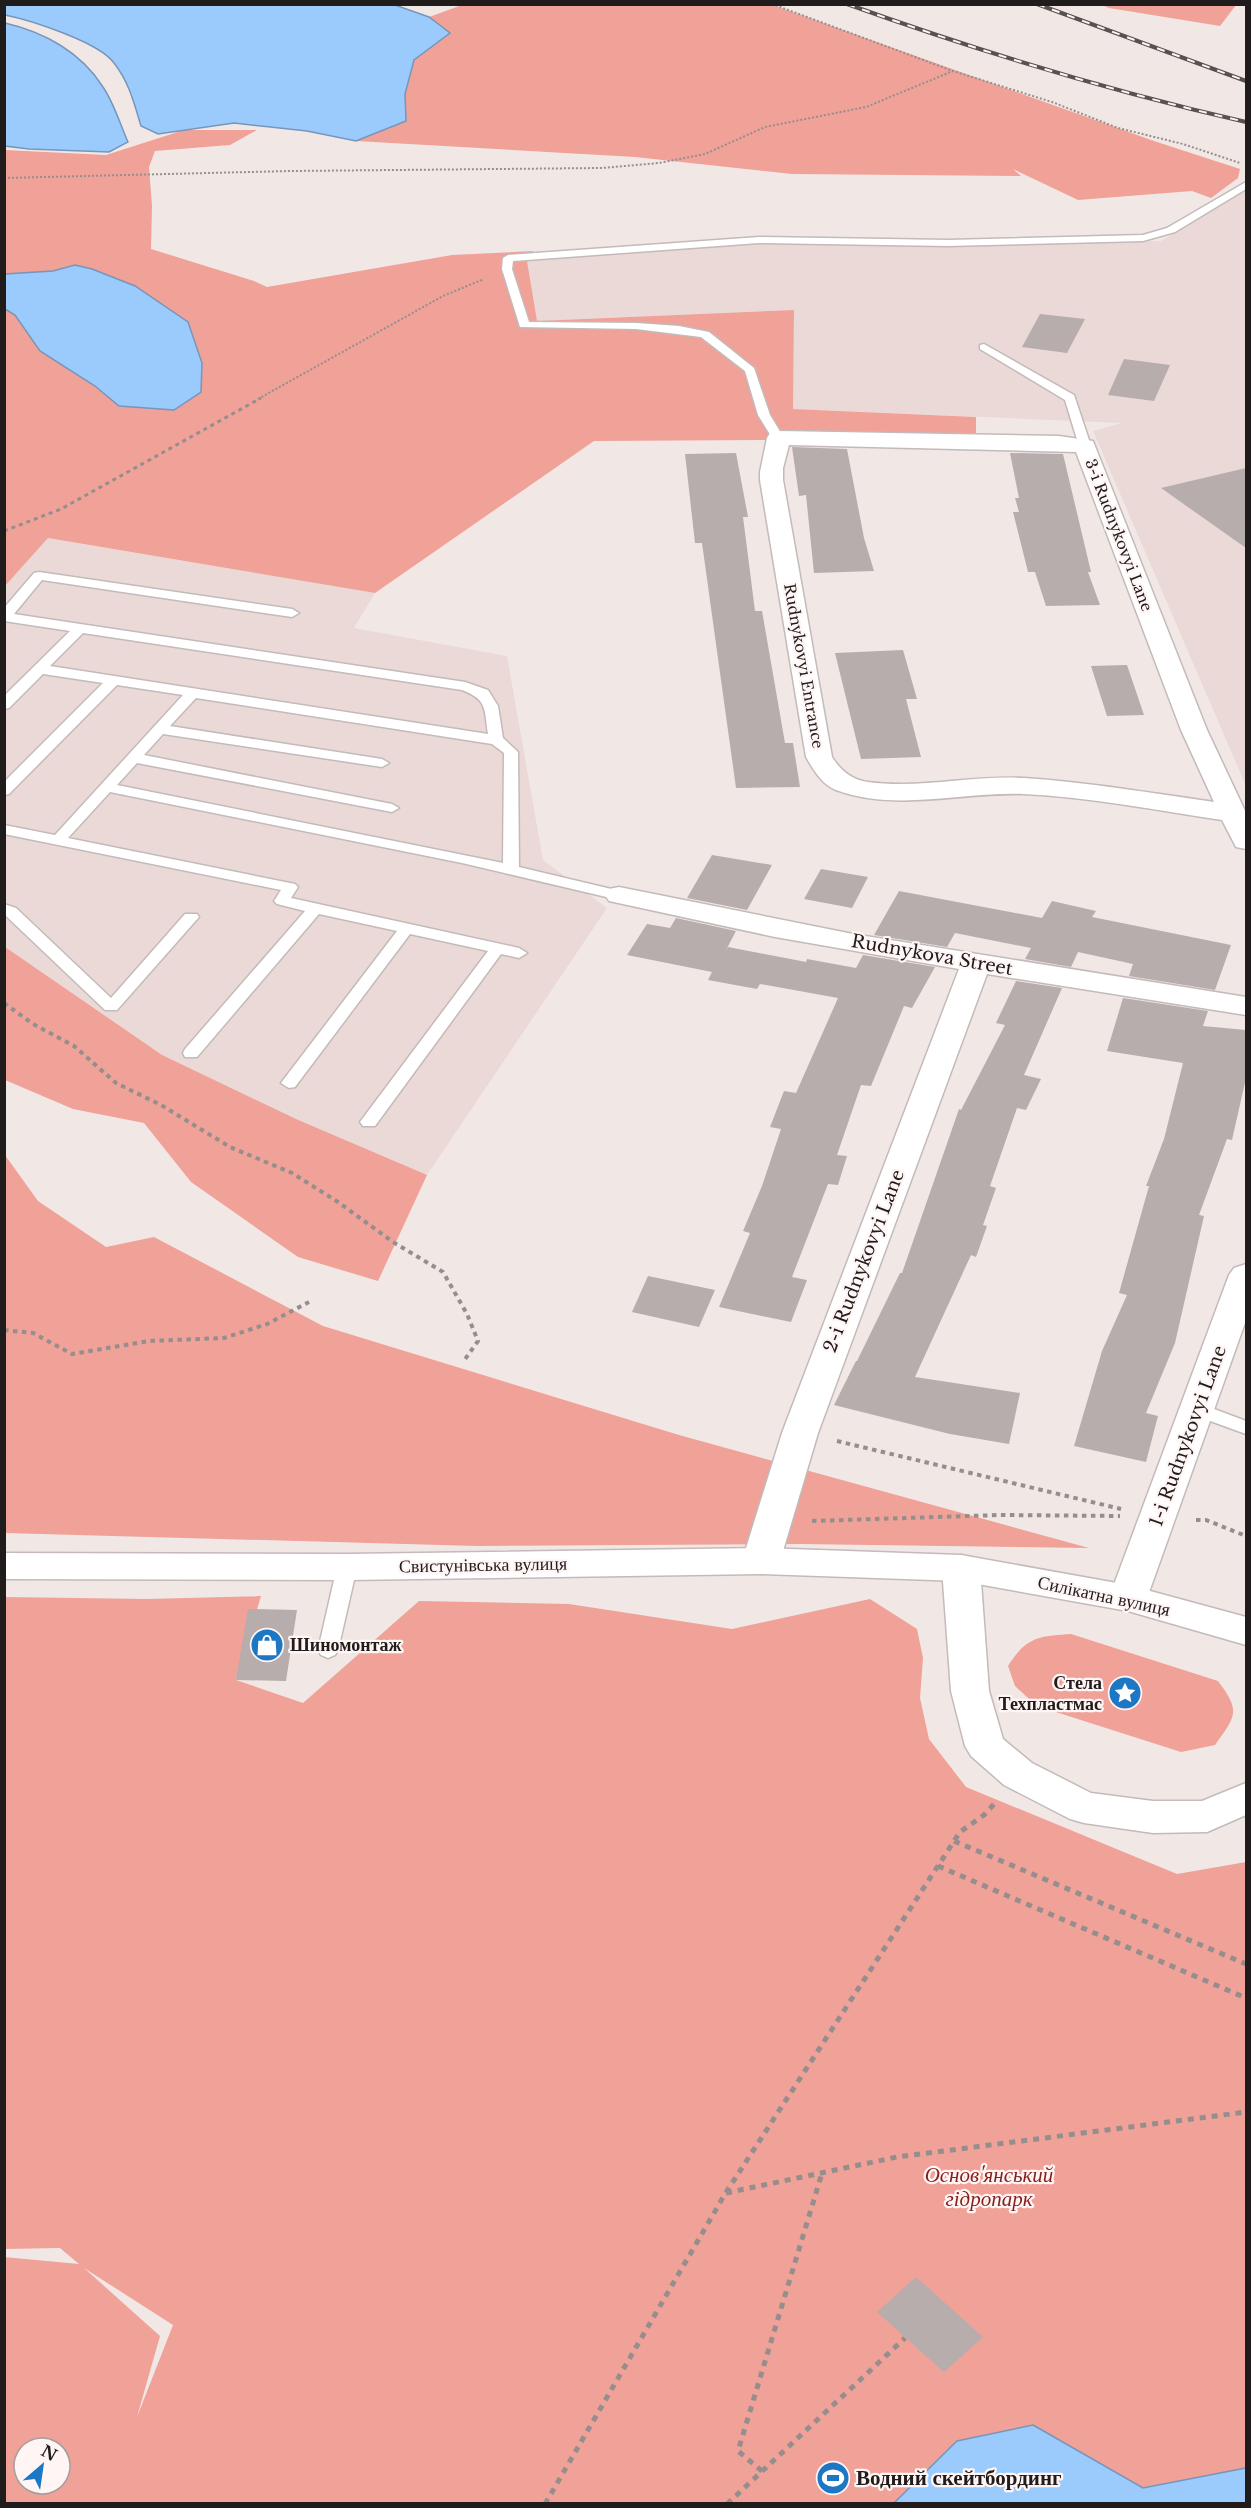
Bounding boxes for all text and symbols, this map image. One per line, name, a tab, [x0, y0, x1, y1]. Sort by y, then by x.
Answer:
street label: 3-i Rudnykovyi Lane	[1081, 456, 1157, 614]
street label: Rudnykovyi Entrance	[780, 582, 828, 750]
street label: Rudnykova Street	[850, 930, 1015, 980]
street label: 2-i Rudnykovyi Lane	[819, 1167, 909, 1355]
street label: 1-i Rudnykovyi Lane	[1145, 1343, 1231, 1529]
street label: Свистунівська вулиця	[399, 1553, 567, 1577]
street label: Силікатна вулиця	[1036, 1571, 1172, 1621]
shop icon: Шиномонтаж	[249, 1627, 285, 1663]
place label: Шиномонтаж	[290, 1634, 403, 1656]
place label: Стела Техпластмас	[999, 1672, 1102, 1715]
place icon: Стела Техпластмас	[1107, 1675, 1143, 1711]
park label: Основ'янський гідропарк	[925, 2162, 1054, 2212]
north arrow	[12, 2436, 72, 2496]
text: N	[38, 2440, 61, 2465]
sports icon: Водний скейтбординг	[815, 2460, 851, 2496]
place label: Водний скейтбординг	[856, 2465, 1062, 2491]

